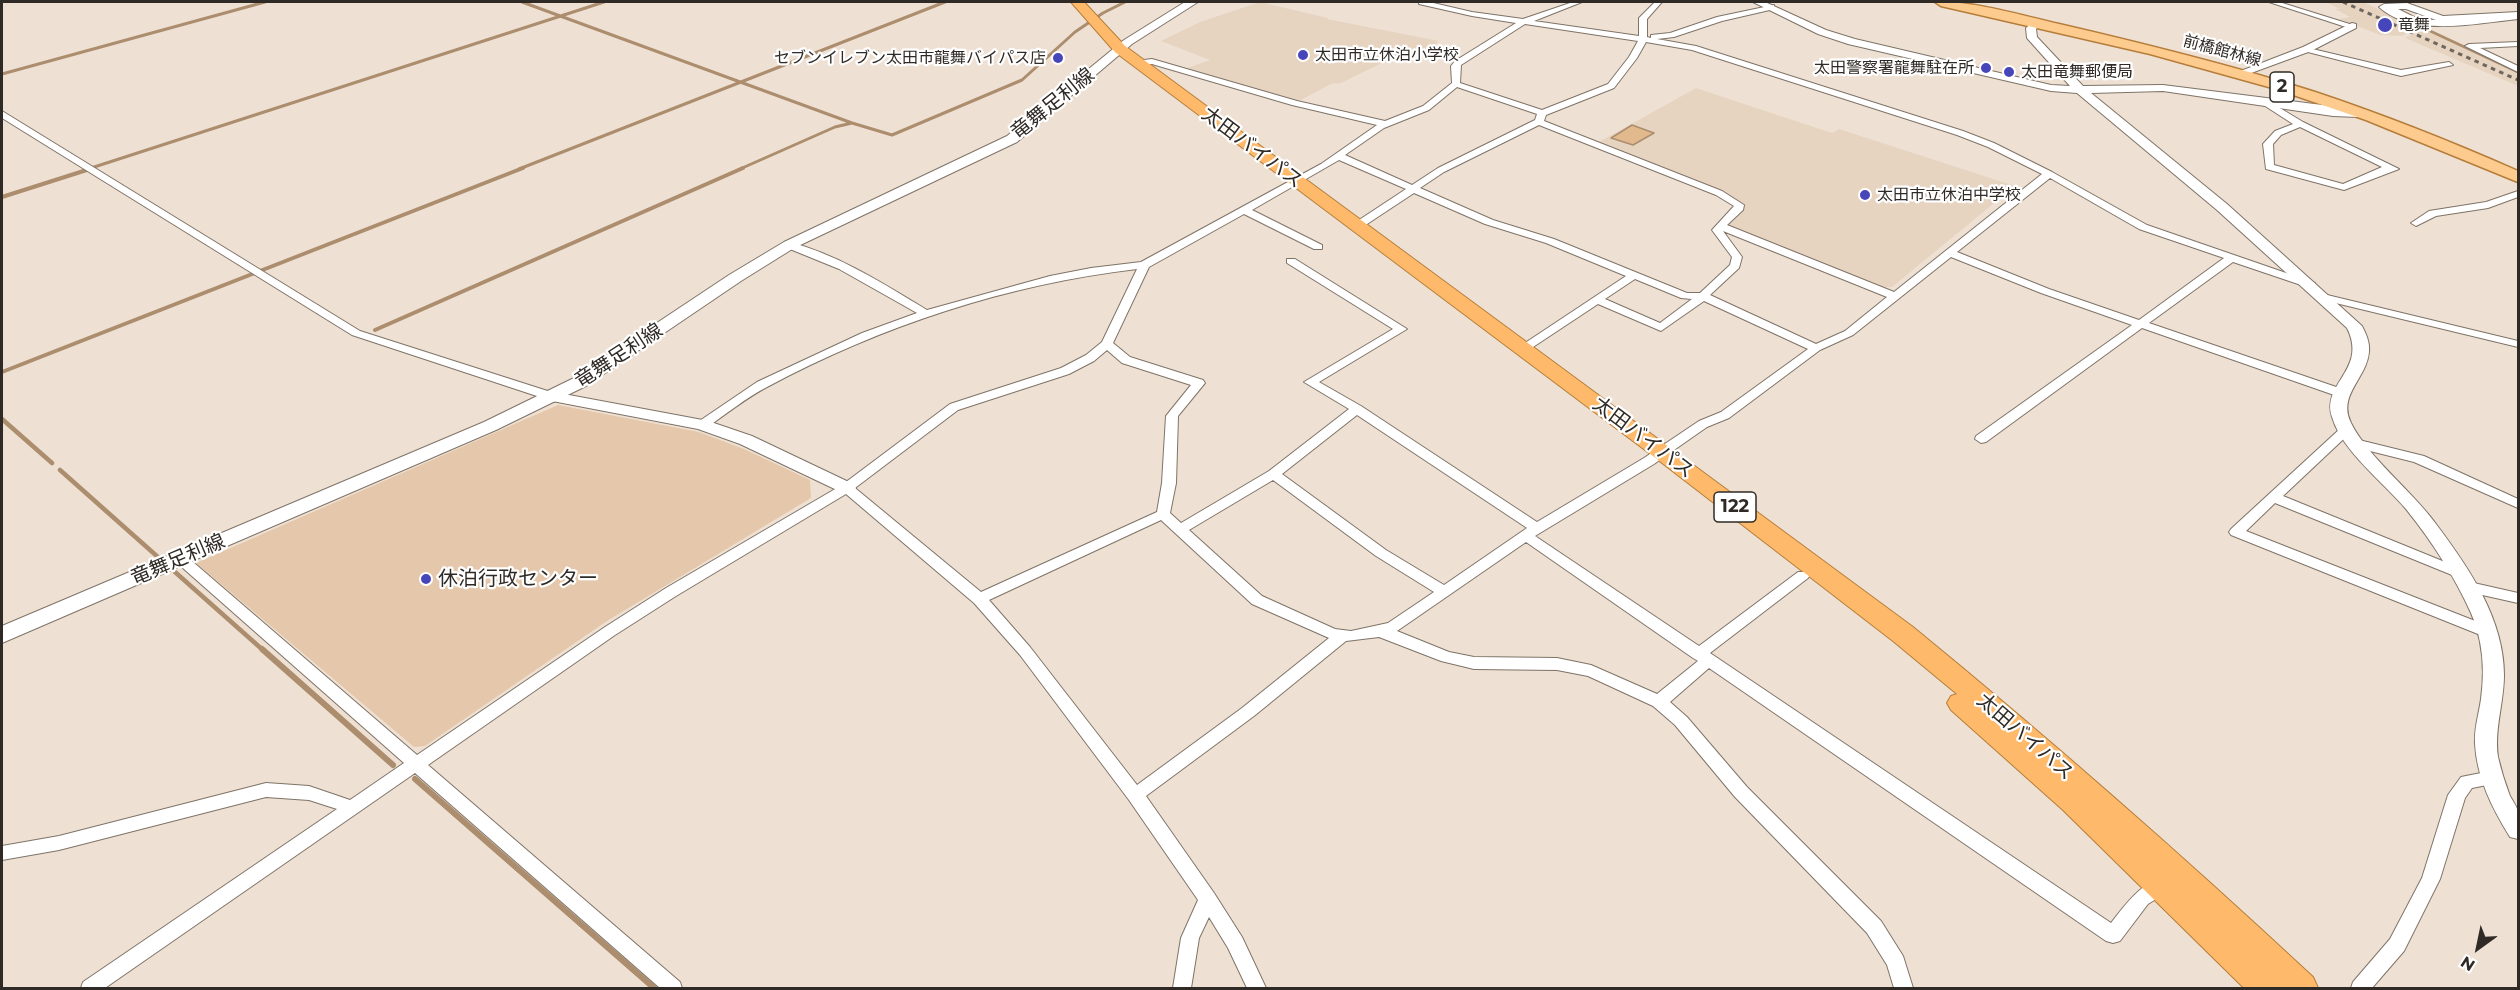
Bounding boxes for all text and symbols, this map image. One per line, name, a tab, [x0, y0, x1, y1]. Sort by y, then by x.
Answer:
place label: 竜舞	[2398, 15, 2430, 35]
marker: 竜舞	[2376, 16, 2394, 34]
street label: 前橋館林線	[2181, 31, 2263, 71]
place label: 太田市立休泊小学校	[1315, 45, 1459, 65]
place label: セブンイレブン太田市龍舞バイパス店	[774, 48, 1046, 68]
marker: 太田市立休泊小学校	[1296, 48, 1310, 62]
marker: セブンイレブン太田市龍舞バイパス店	[1051, 51, 1065, 65]
place label: 太田警察署龍舞駐在所	[1814, 58, 1974, 78]
marker: 太田警察署龍舞駐在所	[1979, 61, 1993, 75]
place label: 太田竜舞郵便局	[2021, 62, 2133, 82]
street label: 竜舞足利線	[1007, 63, 1099, 145]
marker: 太田竜舞郵便局	[2002, 65, 2016, 79]
road number: 2	[2270, 72, 2294, 102]
street label: 太田バイパス	[1197, 102, 1307, 194]
place label: 太田市立休泊中学校	[1877, 185, 2021, 205]
marker: 太田市立休泊中学校	[1858, 188, 1872, 202]
street label: 竜舞足利線	[571, 319, 667, 393]
street label: 太田バイパス	[1588, 392, 1698, 484]
road number: 122	[1714, 492, 1756, 522]
street label: 竜舞足利線	[127, 529, 229, 591]
place label: 休泊行政センター	[438, 567, 598, 591]
marker: 休泊行政センター	[419, 572, 433, 586]
street label: 太田バイパス	[1972, 689, 2078, 785]
north arrow	[2448, 918, 2508, 978]
text: N	[2457, 952, 2479, 975]

